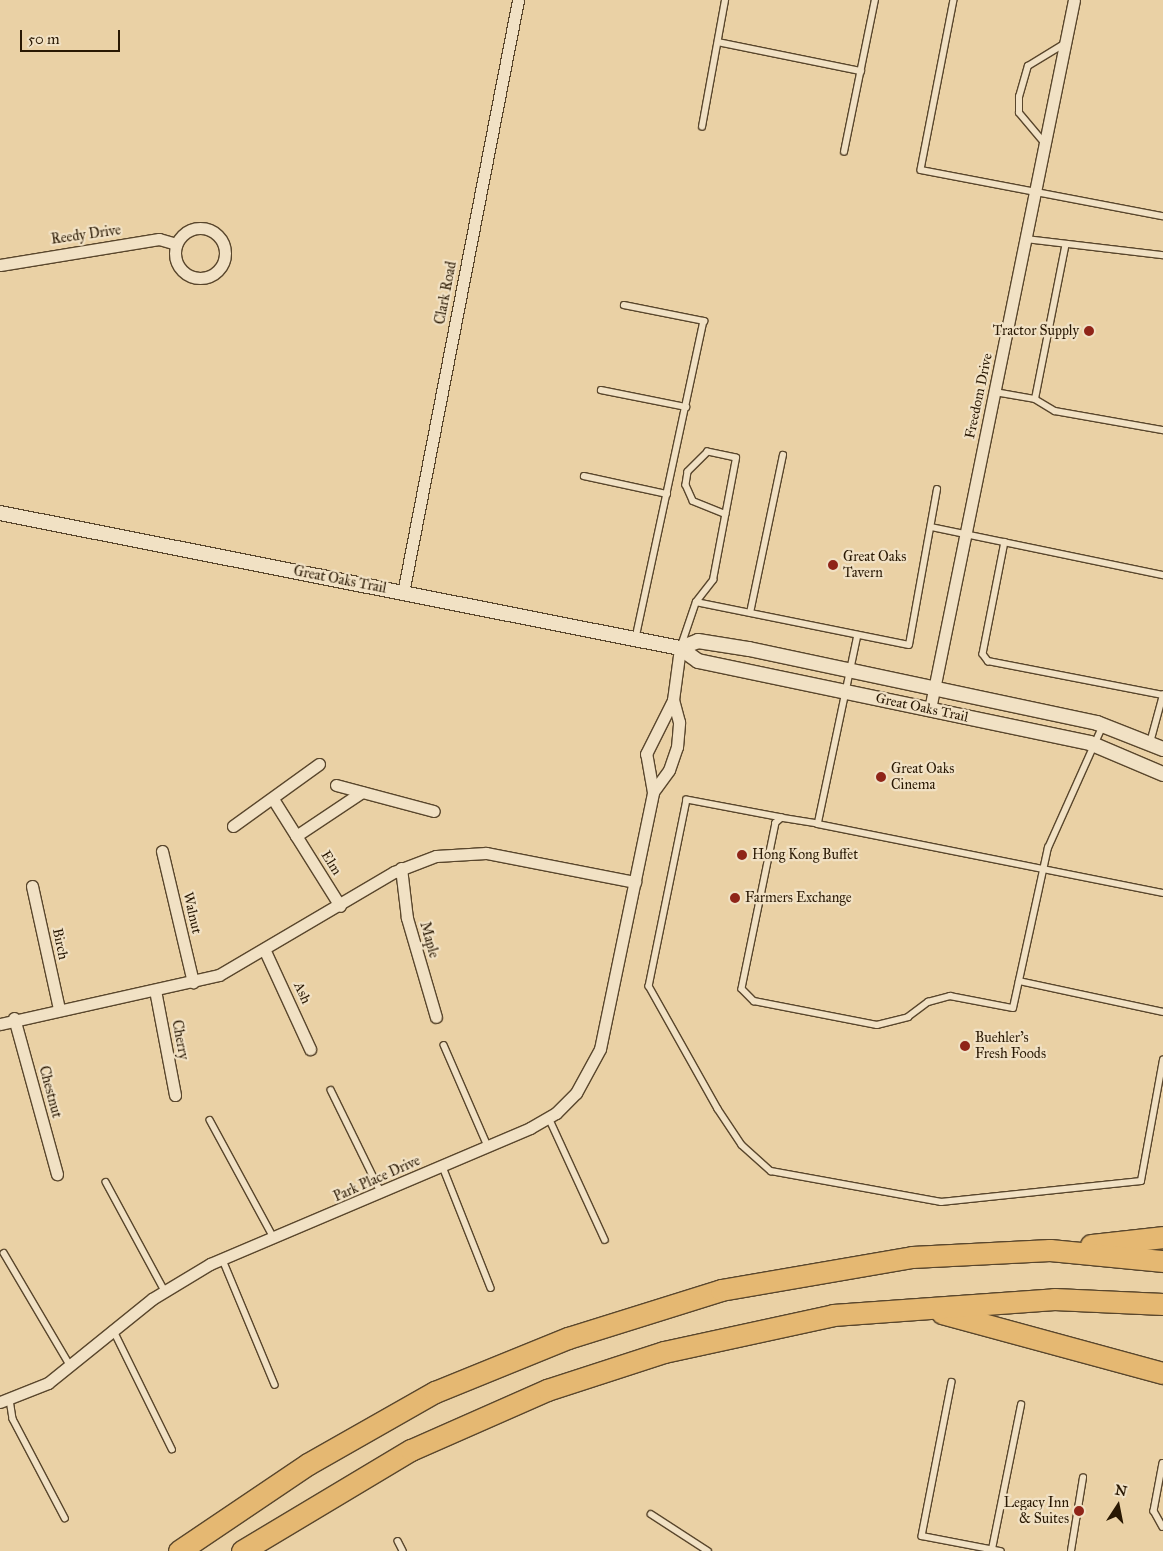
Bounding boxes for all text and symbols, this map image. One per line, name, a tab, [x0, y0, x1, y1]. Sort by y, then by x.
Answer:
scale bar	[22, 20, 122, 52]
text: 50 m	[28, 30, 60, 48]
street label: Reedy Drive	[50, 222, 122, 248]
street label: Clark Road	[432, 260, 460, 326]
place label: Tractor Supply	[993, 323, 1079, 339]
marker: Tractor Supply	[1083, 325, 1095, 337]
street label: Freedom Drive	[962, 352, 996, 440]
place label: Great Oaks Tavern	[843, 549, 906, 582]
marker: Great Oaks Tavern	[827, 559, 839, 571]
street label: Great Oaks Trail	[292, 563, 388, 597]
street label: Great Oaks Trail	[874, 690, 970, 726]
place label: Great Oaks Cinema	[891, 761, 954, 794]
marker: Great Oaks Cinema	[875, 771, 887, 783]
place label: Hong Kong Buffet	[752, 847, 858, 863]
street label: Elm	[317, 848, 345, 878]
marker: Hong Kong Buffet	[736, 849, 748, 861]
place label: Farmers Exchange	[745, 890, 852, 906]
street label: Walnut	[179, 891, 205, 935]
marker: Farmers Exchange	[729, 892, 741, 904]
street label: Maple	[416, 920, 442, 960]
street label: Birch	[48, 927, 72, 961]
street label: Ash	[290, 979, 314, 1007]
street label: Cherry	[168, 1019, 192, 1061]
place label: Buehler's Fresh Foods	[975, 1030, 1046, 1062]
marker: Buehler's Fresh Foods	[959, 1040, 971, 1052]
street label: Chestnut	[35, 1064, 65, 1120]
street label: Park Place Drive	[331, 1152, 423, 1206]
north arrow	[1093, 1481, 1143, 1531]
text: N	[1114, 1481, 1128, 1500]
place label: Legacy Inn & Suites	[1004, 1495, 1069, 1528]
marker: Legacy Inn & Suites	[1073, 1505, 1085, 1517]

